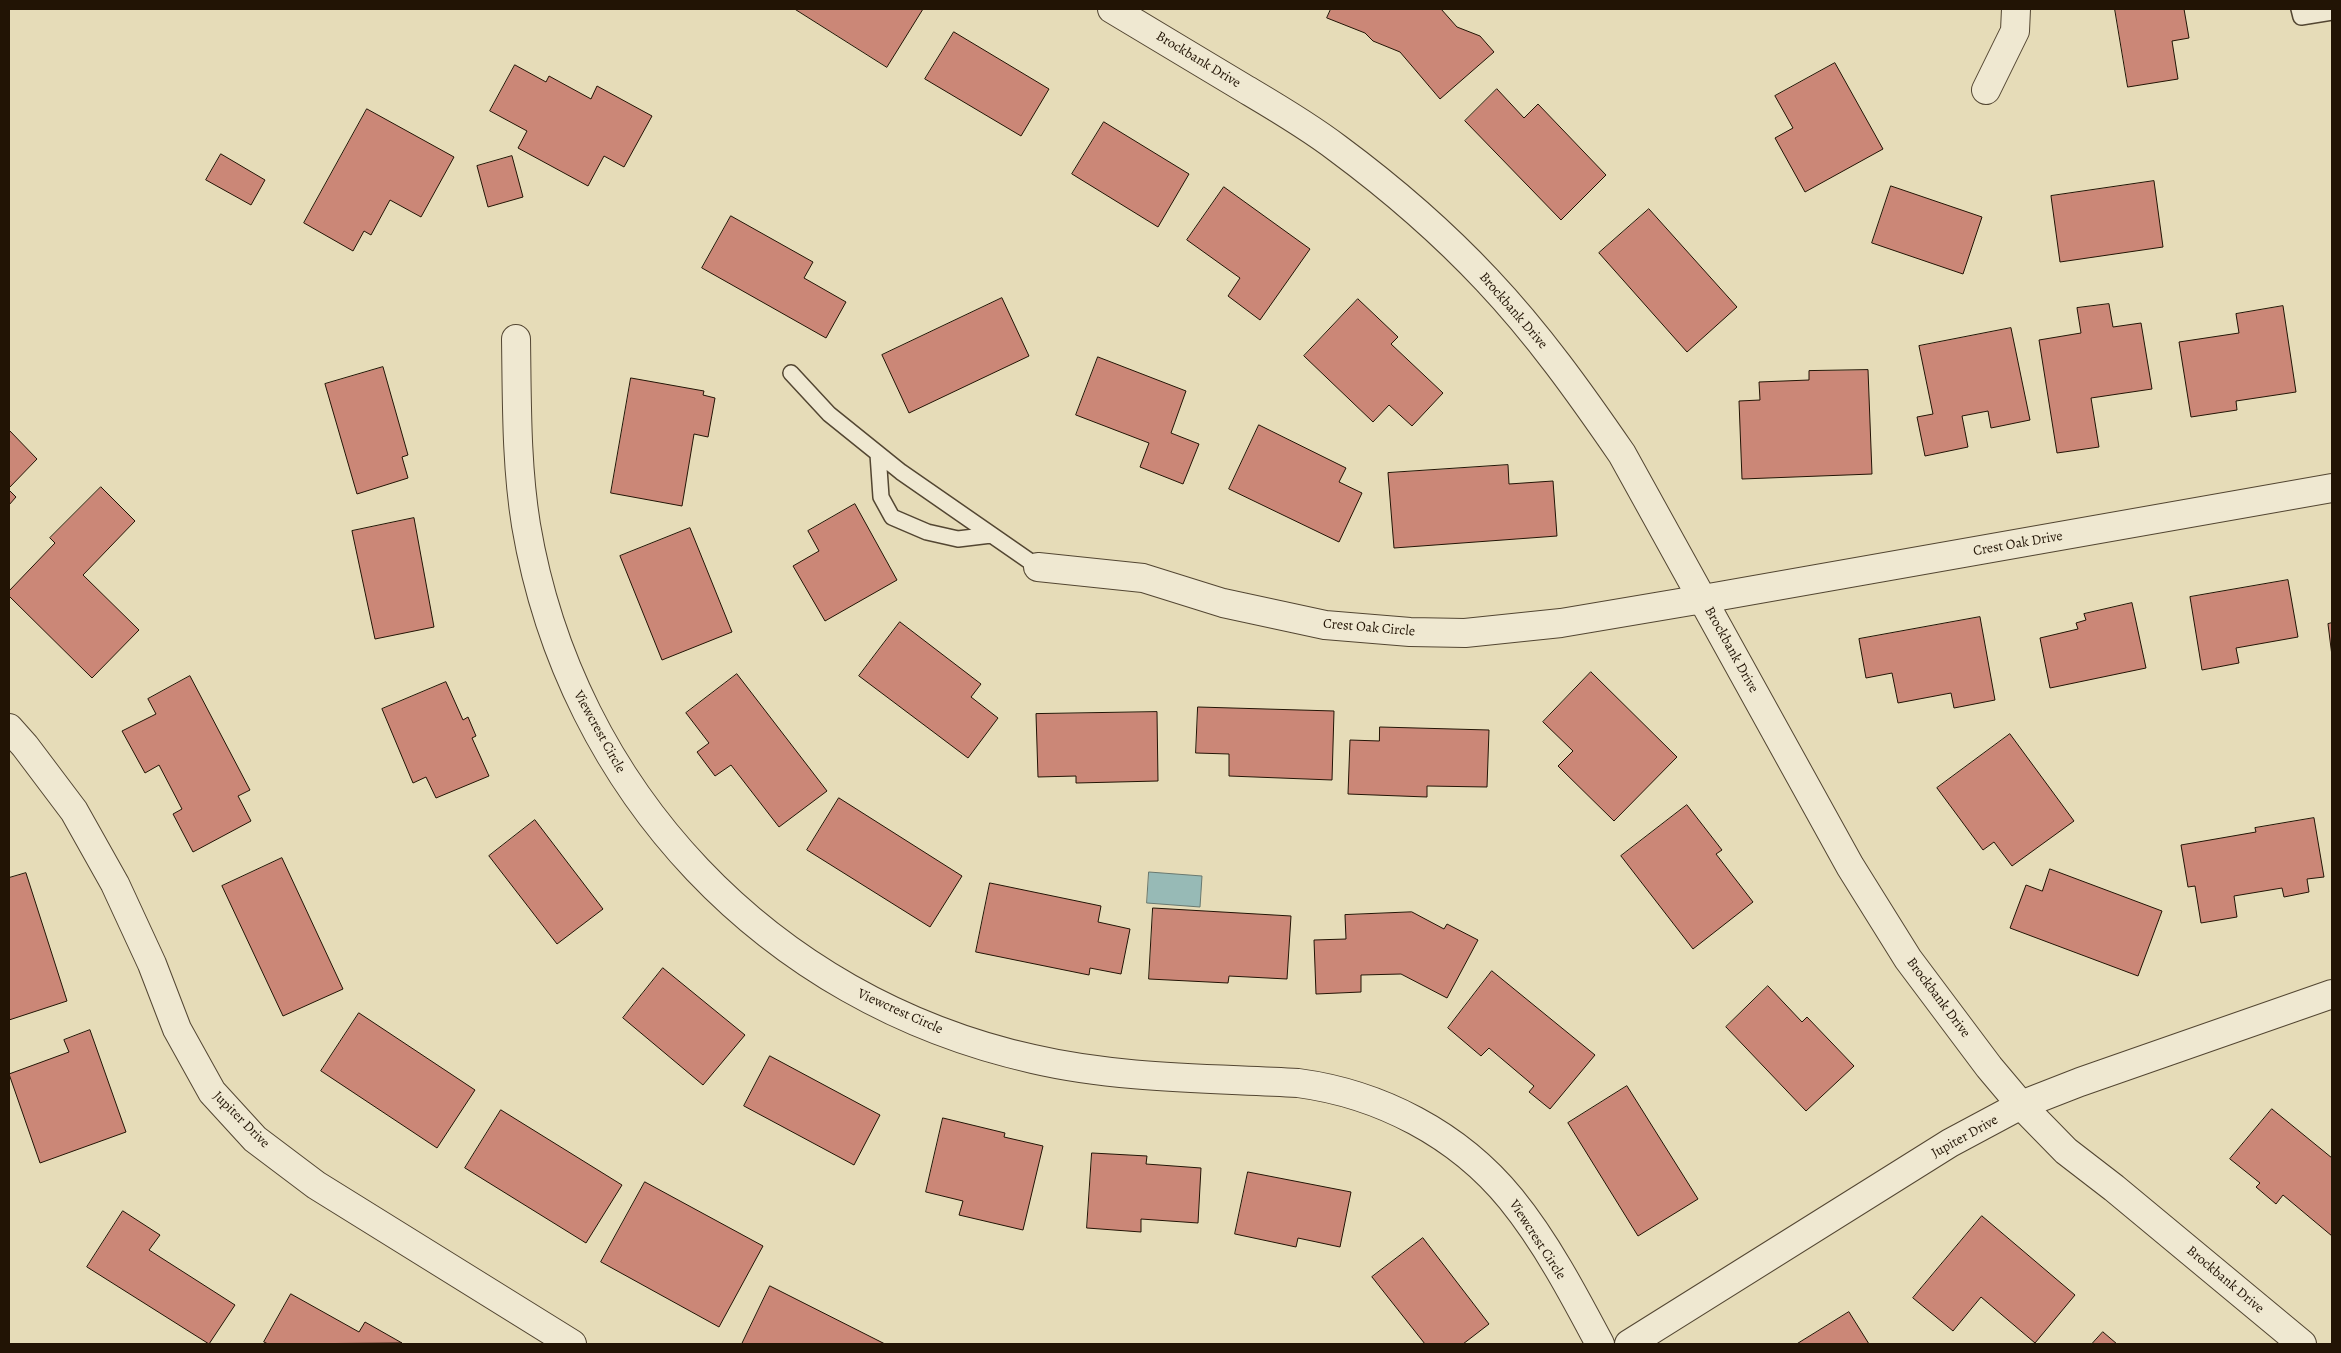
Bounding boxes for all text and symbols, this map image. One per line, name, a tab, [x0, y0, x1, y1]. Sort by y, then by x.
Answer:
street label: Brockbank Drive	[1153, 28, 1243, 92]
street label: Brockbank Drive	[1475, 269, 1551, 353]
street label: Crest Oak Drive	[1972, 528, 2064, 560]
street label: Brockbank Drive	[1700, 604, 1762, 696]
street label: Crest Oak Circle	[1322, 616, 1416, 640]
street label: Viewcrest Circle	[569, 688, 629, 776]
street label: Brockbank Drive	[1902, 955, 1974, 1041]
street label: Viewcrest Circle	[855, 986, 945, 1038]
street label: Jupiter Drive	[209, 1088, 273, 1152]
street label: Jupiter Drive	[1929, 1112, 2001, 1162]
street label: Viewcrest Circle	[1505, 1197, 1569, 1283]
street label: Brockbank Drive	[2183, 1243, 2267, 1317]

